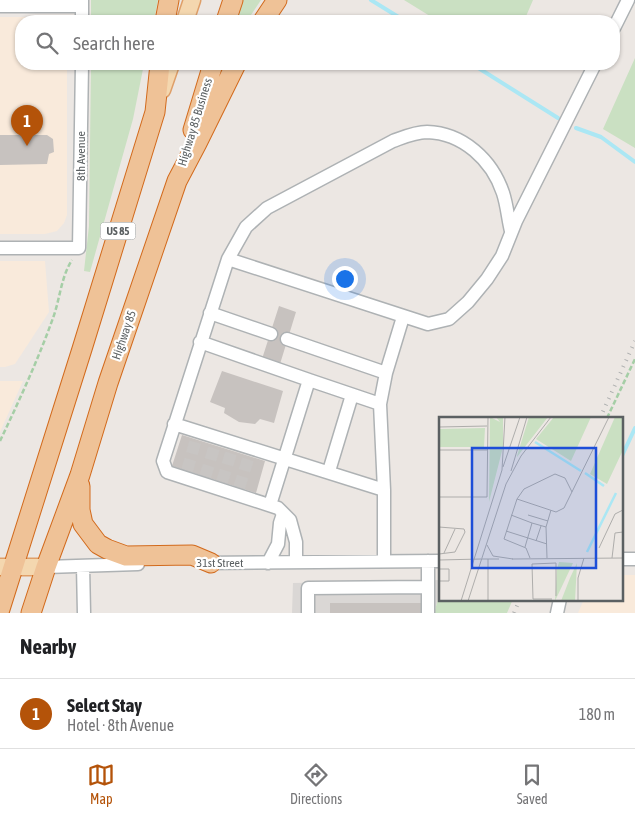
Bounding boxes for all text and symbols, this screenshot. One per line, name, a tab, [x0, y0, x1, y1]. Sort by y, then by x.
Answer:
search box	[15, 15, 620, 70]
icon: search	[33, 29, 61, 57]
text: Search here	[73, 32, 155, 54]
street label: Highway 85 Business	[175, 76, 215, 168]
pin: 1	[11, 105, 43, 146]
street label: 8th Avenue	[74, 131, 88, 181]
road number: US 85	[100, 222, 136, 240]
your location	[332, 266, 358, 292]
street label: Highway 85	[109, 309, 139, 361]
inset map	[439, 417, 622, 600]
street label: 31st Street	[197, 556, 244, 570]
text: Nearby	[20, 634, 76, 658]
text: Select Stay	[67, 694, 142, 716]
text: 1	[32, 705, 40, 723]
text: 180 m	[579, 705, 615, 723]
text: Hotel · 8th Avenue	[67, 716, 174, 734]
tab: Map	[87, 761, 115, 807]
tab: Directions	[290, 761, 342, 807]
tab: Saved	[517, 761, 548, 807]

